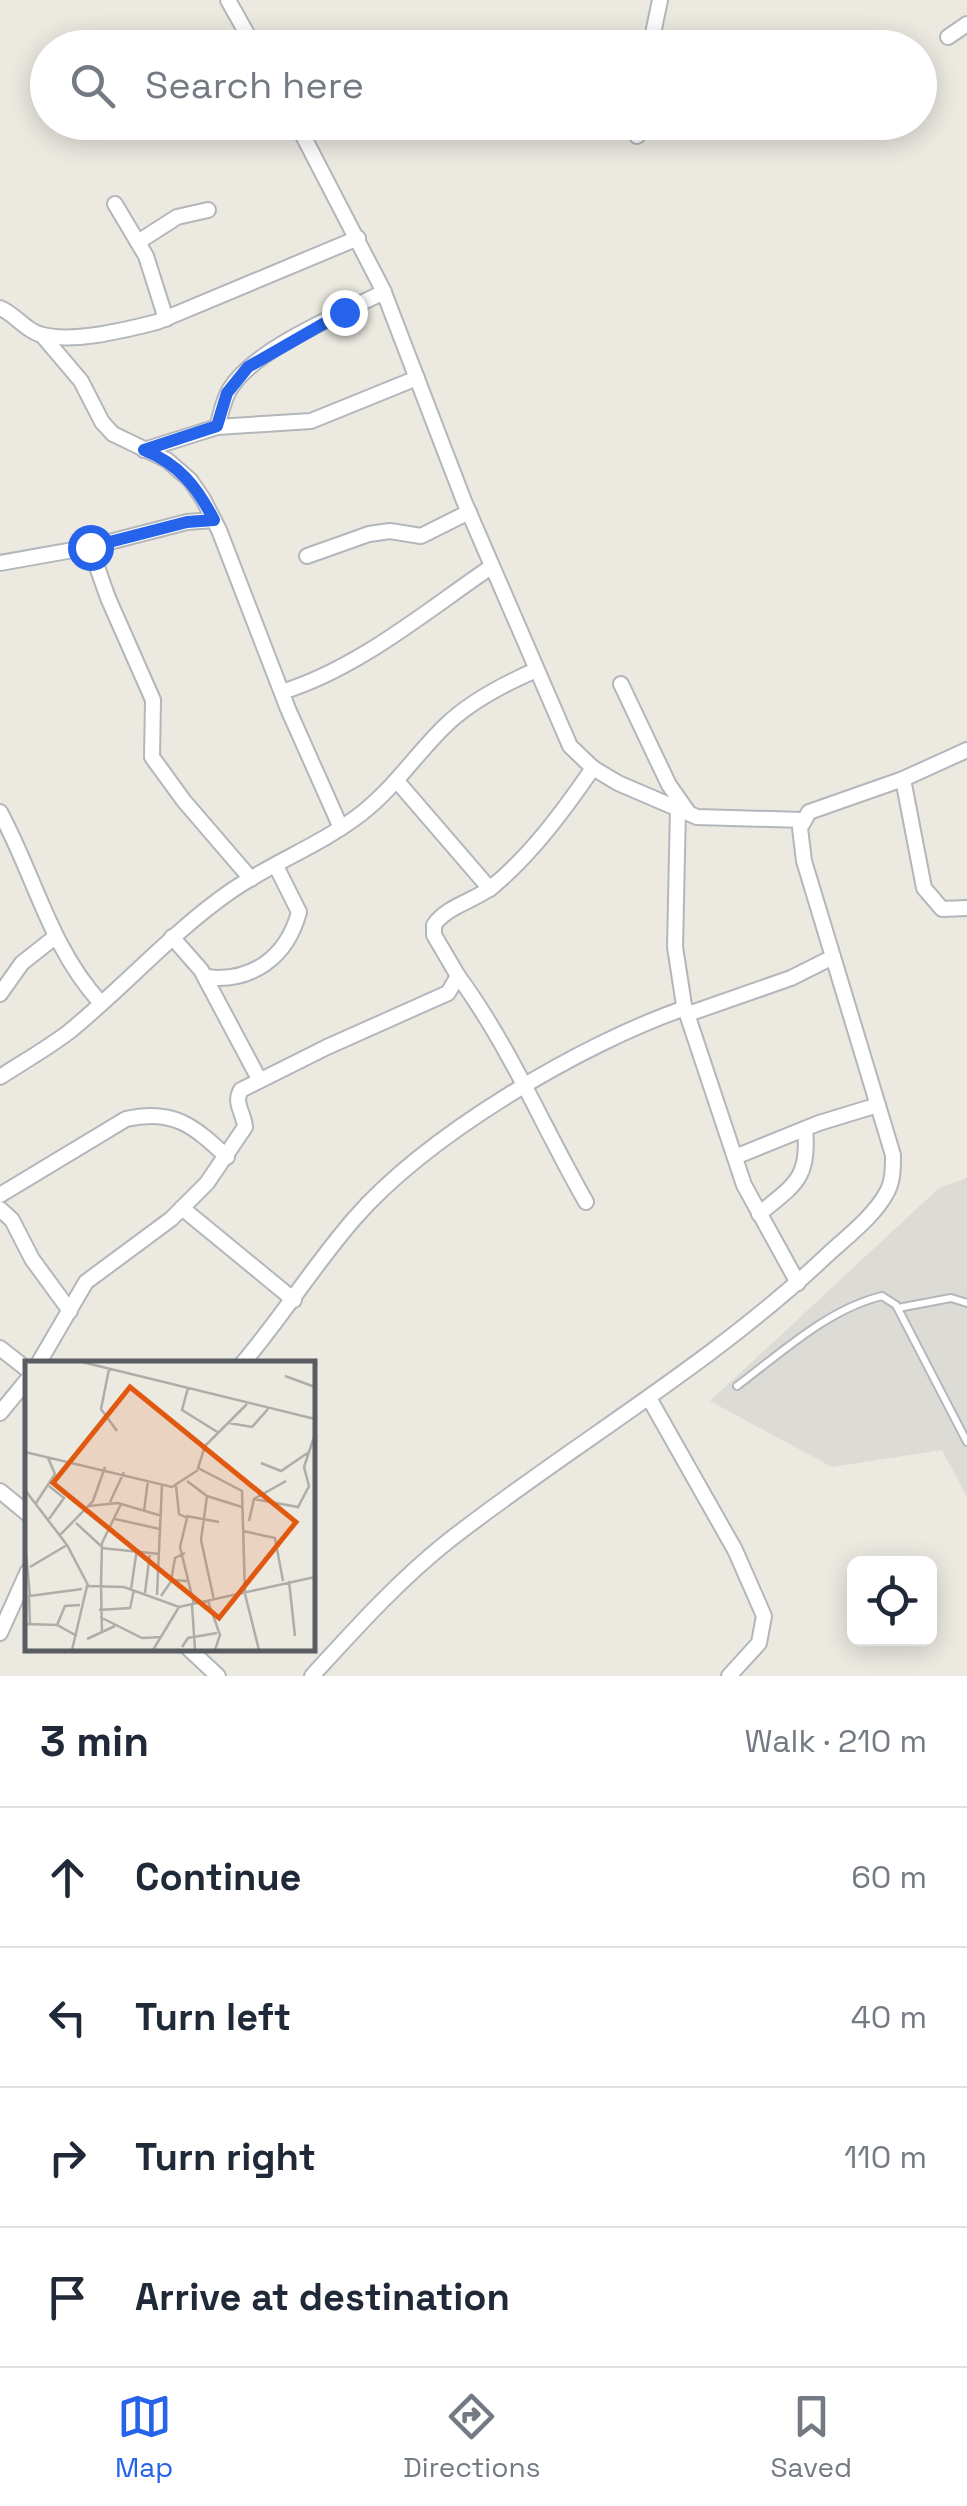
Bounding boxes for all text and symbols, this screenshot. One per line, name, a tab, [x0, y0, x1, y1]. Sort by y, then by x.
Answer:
search box	[30, 30, 937, 140]
icon: search	[65, 58, 120, 113]
text: Search here	[145, 61, 364, 109]
route end	[322, 290, 368, 336]
route start	[68, 525, 114, 571]
inset map	[25, 1361, 315, 1651]
map controls	[847, 1556, 937, 1646]
button: locate	[847, 1556, 937, 1646]
text: 3 min	[40, 1715, 149, 1768]
text: Walk · 210 m	[745, 1721, 927, 1761]
icon: ahead	[40, 1850, 95, 1905]
text: Continue	[135, 1853, 301, 1901]
text: 60 m	[851, 1857, 927, 1897]
icon: left	[40, 1990, 95, 2045]
text: Turn left	[135, 1993, 291, 2041]
text: 40 m	[851, 1997, 927, 2037]
icon: right	[40, 2130, 95, 2185]
text: Turn right	[135, 2133, 316, 2181]
text: 110 m	[844, 2137, 927, 2177]
icon: arrive	[40, 2270, 95, 2325]
text: Arrive at destination	[135, 2273, 510, 2321]
tab: Map	[115, 2389, 173, 2485]
tab: Directions	[403, 2389, 540, 2485]
tab: Saved	[770, 2389, 852, 2485]

